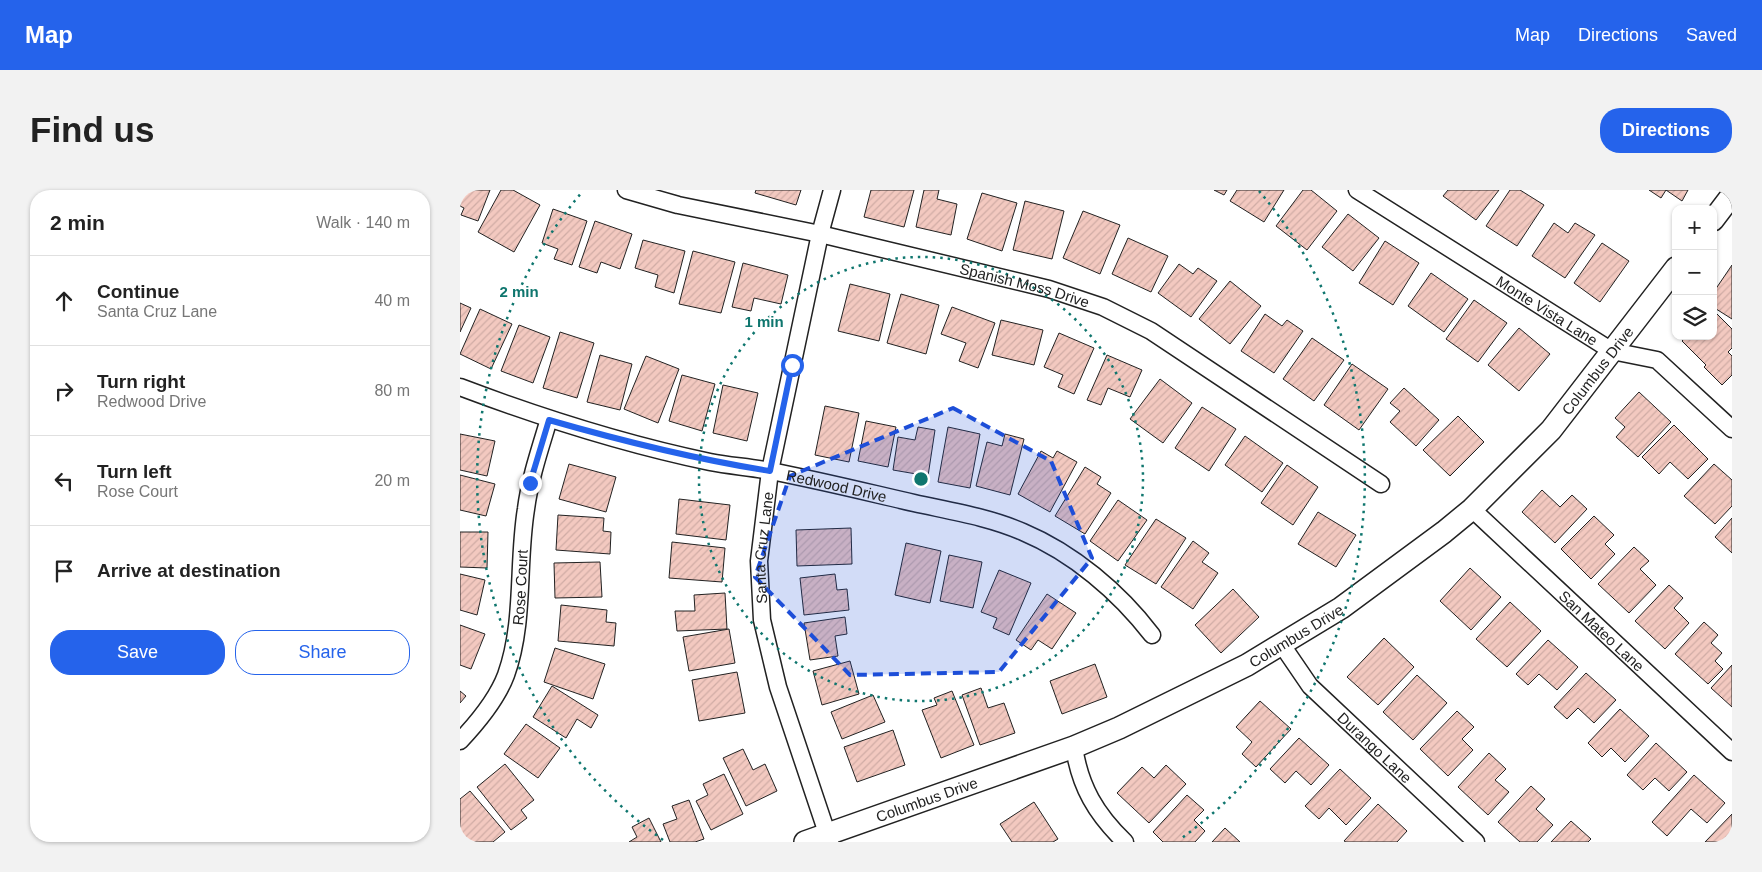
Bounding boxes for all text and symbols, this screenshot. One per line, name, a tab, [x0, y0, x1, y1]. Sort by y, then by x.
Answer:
text: Map	[25, 21, 73, 48]
text: Map	[1515, 25, 1550, 45]
text: Directions	[1578, 25, 1658, 45]
text: Saved	[1686, 25, 1737, 45]
button: Directions	[1600, 108, 1732, 153]
text: Find us	[30, 110, 154, 149]
map controls	[1672, 205, 1717, 340]
button: +	[1672, 205, 1717, 250]
text: 2 min	[50, 211, 105, 234]
text: Walk · 140 m	[316, 214, 410, 231]
button: −	[1672, 250, 1717, 295]
street label: Spanish Moss Drive	[958, 259, 1092, 310]
street label: Monte Vista Lane	[1493, 272, 1601, 348]
text: Continue	[97, 281, 179, 302]
text: 2 min	[499, 283, 539, 300]
icon: ahead	[50, 287, 78, 315]
text: 40 m	[374, 292, 410, 309]
button: layers	[1672, 295, 1717, 340]
text: Santa Cruz Lane	[97, 303, 217, 320]
text: 1 min	[744, 313, 784, 330]
street label: Columbus Drive	[1558, 323, 1636, 418]
route start	[781, 354, 804, 377]
text: Turn right	[97, 371, 185, 392]
icon: right	[50, 377, 78, 405]
text: 80 m	[374, 382, 410, 399]
text: Redwood Drive	[97, 393, 206, 410]
text: Turn left	[97, 461, 172, 482]
street label: Redwood Drive	[785, 466, 889, 505]
icon: left	[50, 467, 78, 495]
centre of rings	[912, 470, 930, 488]
text: 20 m	[374, 472, 410, 489]
route end	[519, 472, 542, 495]
text: Rose Court	[97, 483, 178, 500]
street label: Santa Cruz Lane	[750, 491, 776, 604]
street label: Rose Court	[509, 548, 530, 626]
icon: arrive	[50, 557, 78, 585]
text: Arrive at destination	[97, 560, 281, 581]
street label: San Mateo Lane	[1556, 587, 1648, 674]
street label: Columbus Drive	[1246, 600, 1346, 670]
button: Save	[50, 630, 225, 675]
button: Share	[235, 630, 410, 675]
street label: Durango Lane	[1335, 708, 1416, 786]
street label: Columbus Drive	[873, 773, 980, 825]

